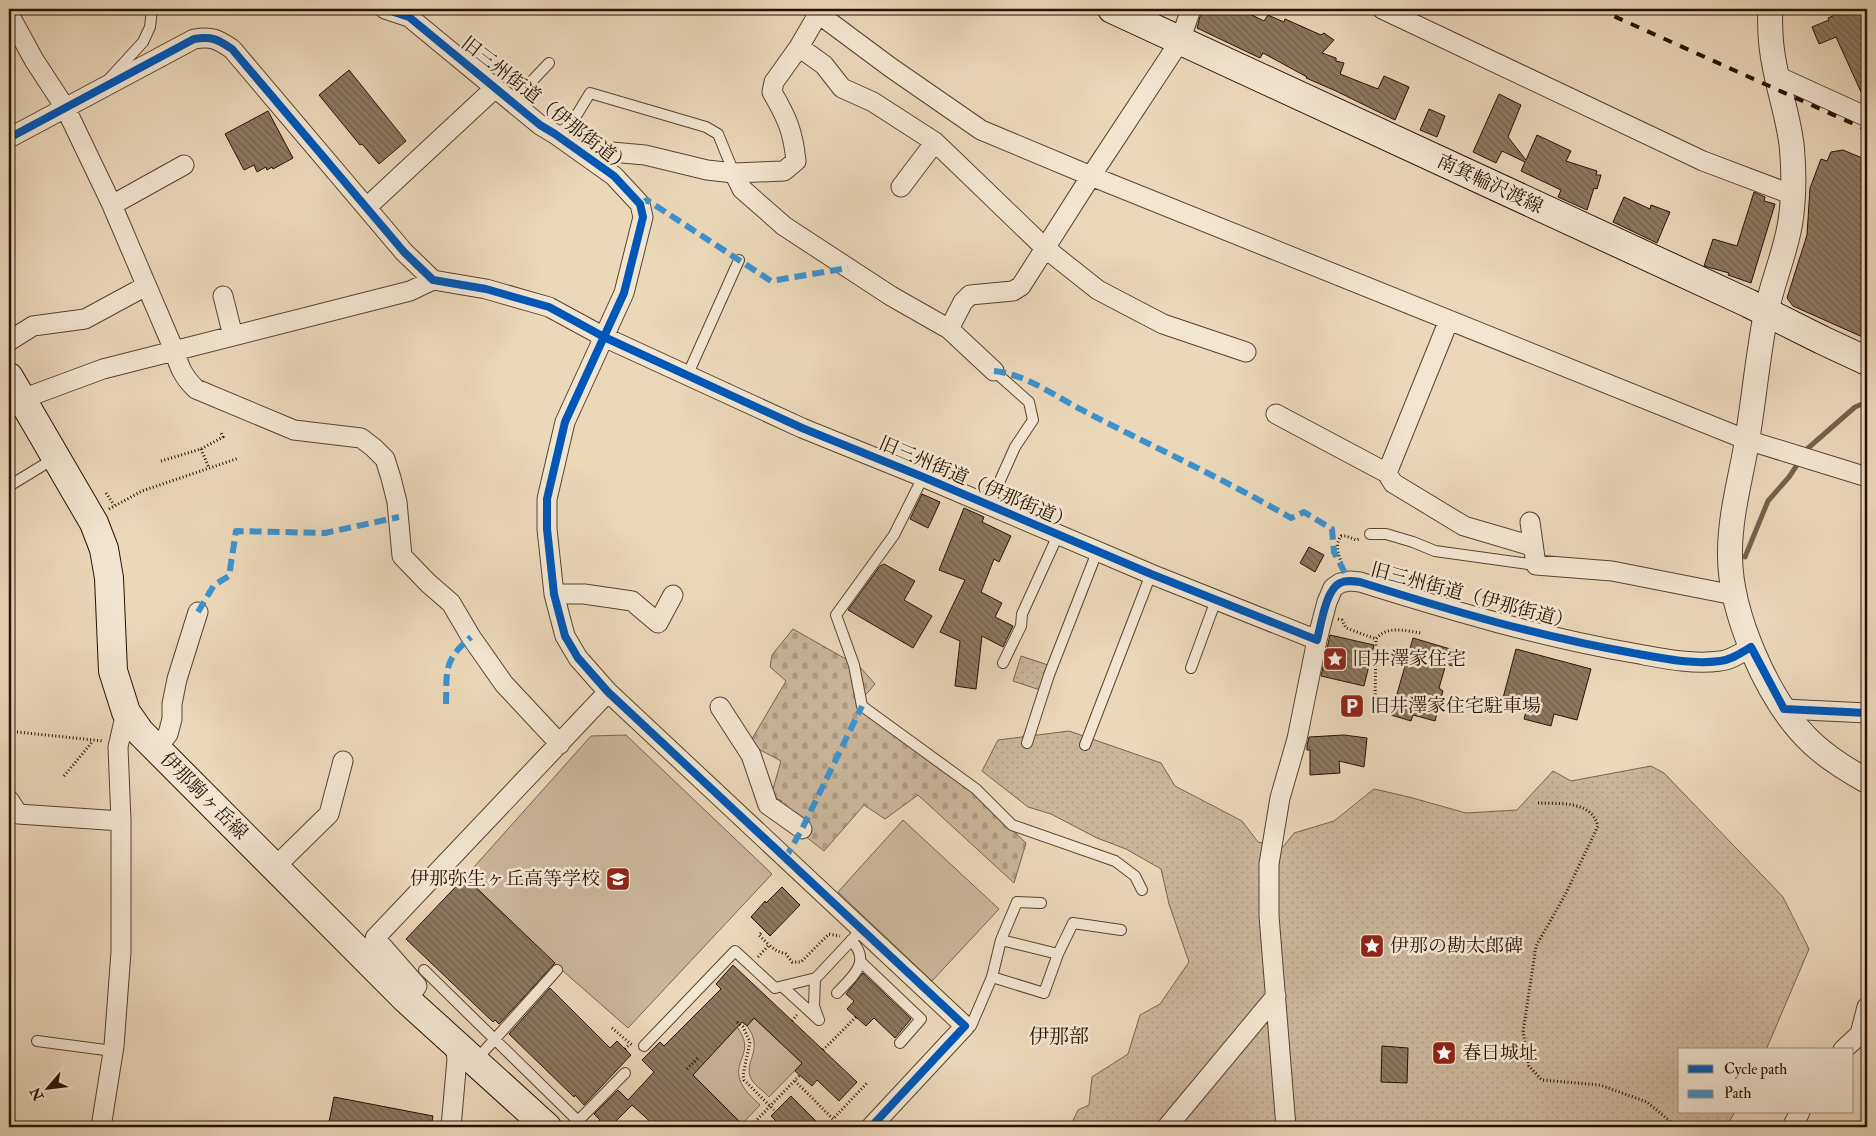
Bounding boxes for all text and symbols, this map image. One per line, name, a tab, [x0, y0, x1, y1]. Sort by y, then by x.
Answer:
street label: 旧三州街道（伊那街道）	[456, 31, 636, 179]
street label: 南箕輪沢渡線	[1433, 149, 1547, 219]
street label: 旧三州街道（伊那街道）	[875, 431, 1077, 535]
street label: 旧三州街道（伊那街道）	[1368, 557, 1576, 635]
place icon: 旧井澤家住宅	[1322, 646, 1348, 672]
place label: 旧井澤家住宅	[1352, 647, 1466, 671]
parking icon: 旧井澤家住宅駐車場	[1339, 693, 1365, 719]
place label: 旧井澤家住宅駐車場	[1370, 694, 1541, 718]
street label: 伊那駒ヶ岳線	[155, 747, 253, 845]
school or university icon: 伊那弥生ヶ丘高等学校	[605, 866, 631, 892]
place label: 伊那弥生ヶ丘高等学校	[410, 867, 600, 891]
place icon: 伊那の勘太郎碑	[1359, 933, 1385, 959]
place label: 伊那の勘太郎碑	[1390, 934, 1523, 958]
district label: 伊那部	[1029, 1024, 1089, 1049]
place icon: 春日城址	[1431, 1040, 1457, 1066]
place label: 春日城址	[1462, 1041, 1538, 1065]
legend	[1678, 1048, 1854, 1114]
text: Cycle path	[1724, 1060, 1787, 1080]
north arrow	[22, 1064, 72, 1114]
text: N	[26, 1084, 48, 1104]
text: Path	[1724, 1084, 1751, 1103]

